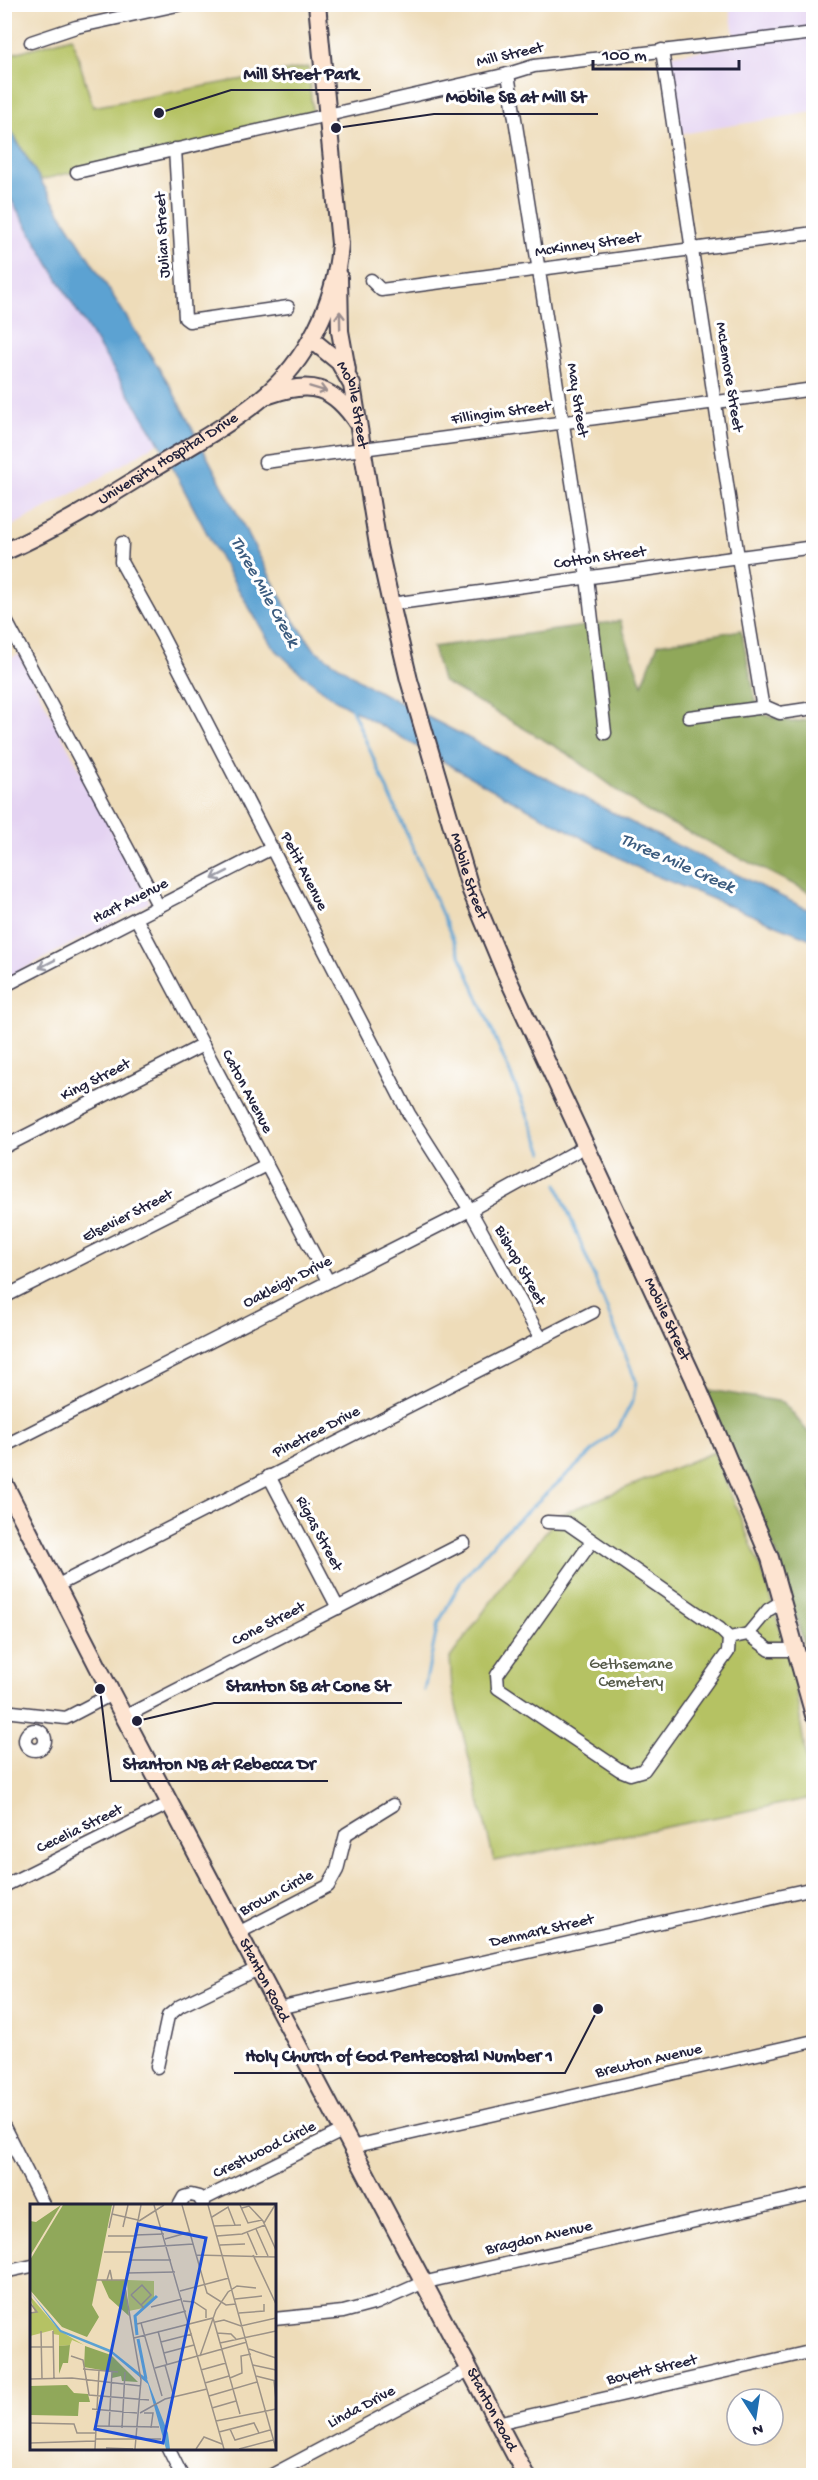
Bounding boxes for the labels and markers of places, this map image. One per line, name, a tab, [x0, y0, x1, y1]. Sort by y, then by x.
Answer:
callout: Mill Street Park	[231, 54, 371, 90]
callout: Mobile SB at Mill St	[434, 78, 598, 114]
callout: Stanton SB at Cone St	[214, 1667, 402, 1703]
callout: Stanton NB at Rebecca Dr	[111, 1745, 328, 1781]
callout: Holy Church of God Pentecostal Number 1	[234, 2037, 565, 2073]

